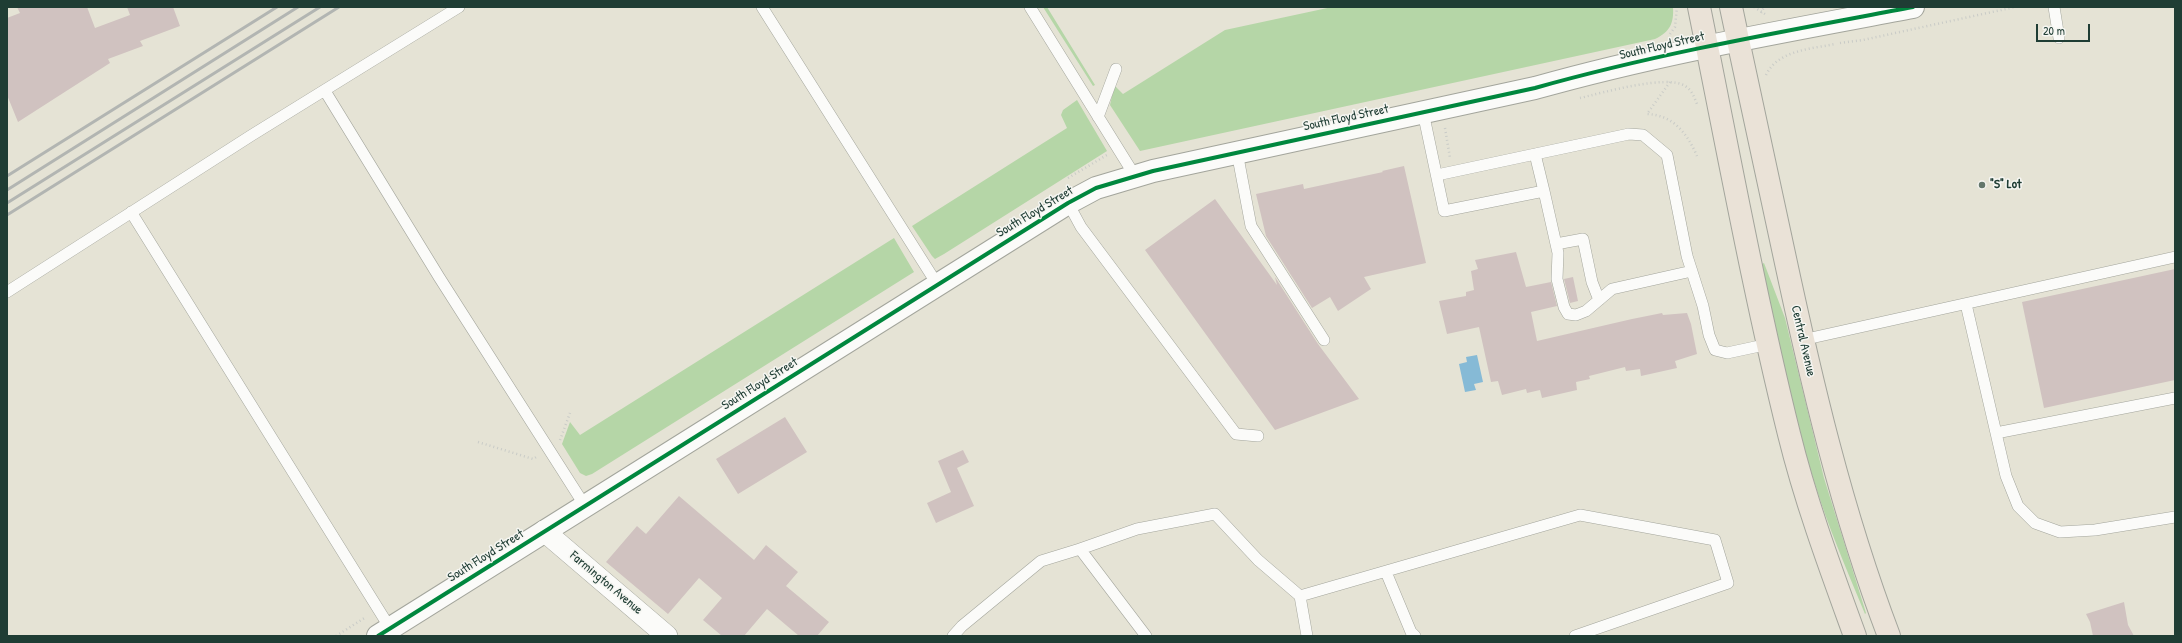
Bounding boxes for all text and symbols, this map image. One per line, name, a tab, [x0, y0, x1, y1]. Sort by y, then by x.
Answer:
scale bar	[2038, 16, 2092, 42]
text: 20 m	[2043, 22, 2065, 39]
street label: South Floyd Street	[1618, 29, 1706, 63]
street label: South Floyd Street	[1302, 101, 1390, 135]
place label: "S" Lot	[1990, 177, 2021, 193]
marker: "S" Lot	[1977, 180, 1987, 190]
street label: South Floyd Street	[994, 183, 1076, 241]
street label: Central Avenue	[1787, 304, 1819, 378]
street label: South Floyd Street	[719, 354, 801, 414]
street label: South Floyd Street	[445, 526, 527, 586]
street label: Farmington Avenue	[567, 548, 645, 618]

